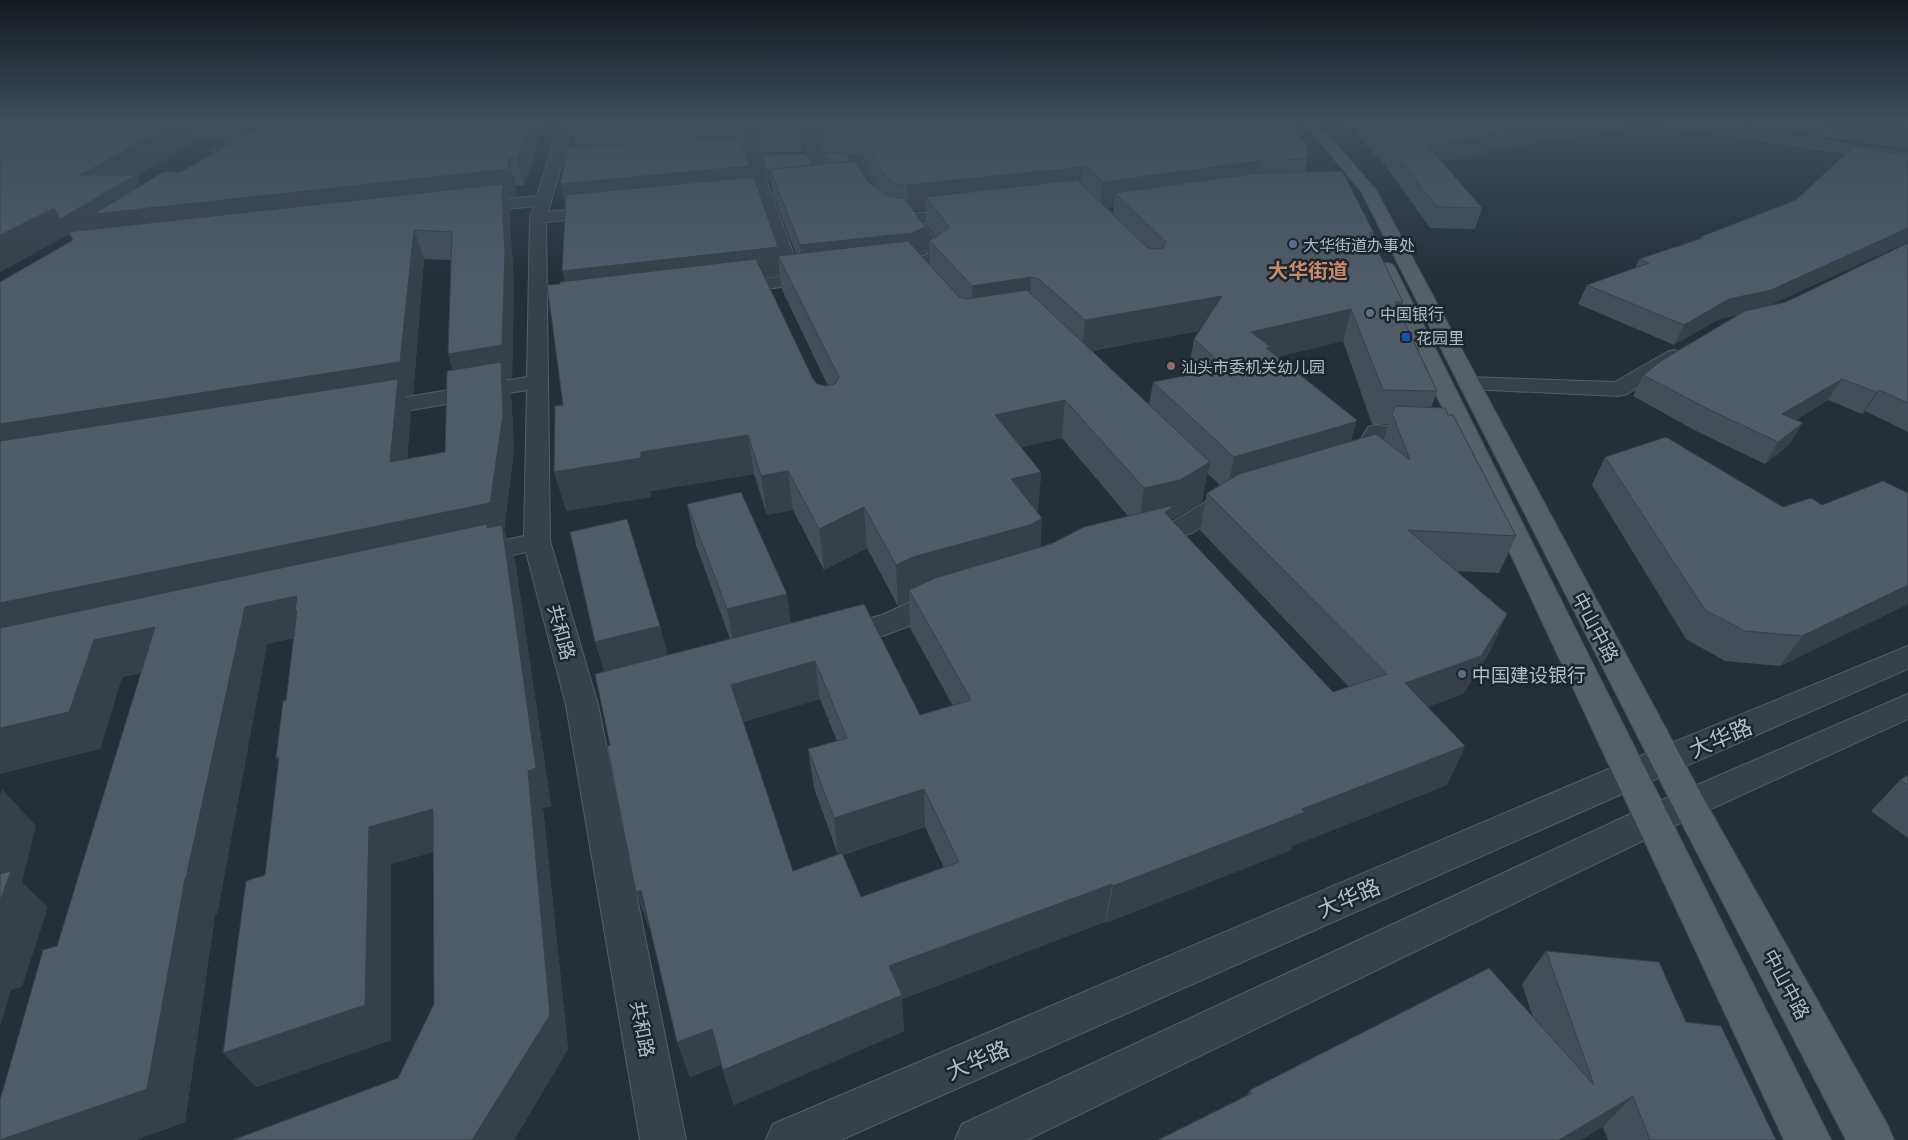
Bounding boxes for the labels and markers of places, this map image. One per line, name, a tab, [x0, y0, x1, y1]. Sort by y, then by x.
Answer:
place label: 大华街道办事处	[1303, 235, 1415, 254]
marker: 大华街道办事处	[1287, 238, 1299, 250]
place label: 中国银行	[1380, 304, 1444, 323]
marker: 中国银行	[1364, 307, 1376, 319]
place label: 花园里	[1416, 328, 1464, 347]
marker: 花园里	[1400, 331, 1412, 343]
place label: 汕头市委机关幼儿园	[1181, 357, 1325, 376]
marker: 汕头市委机关幼儿园	[1165, 360, 1177, 372]
place label: 中国建设银行	[1472, 663, 1586, 686]
marker: 中国建设银行	[1456, 668, 1468, 680]

